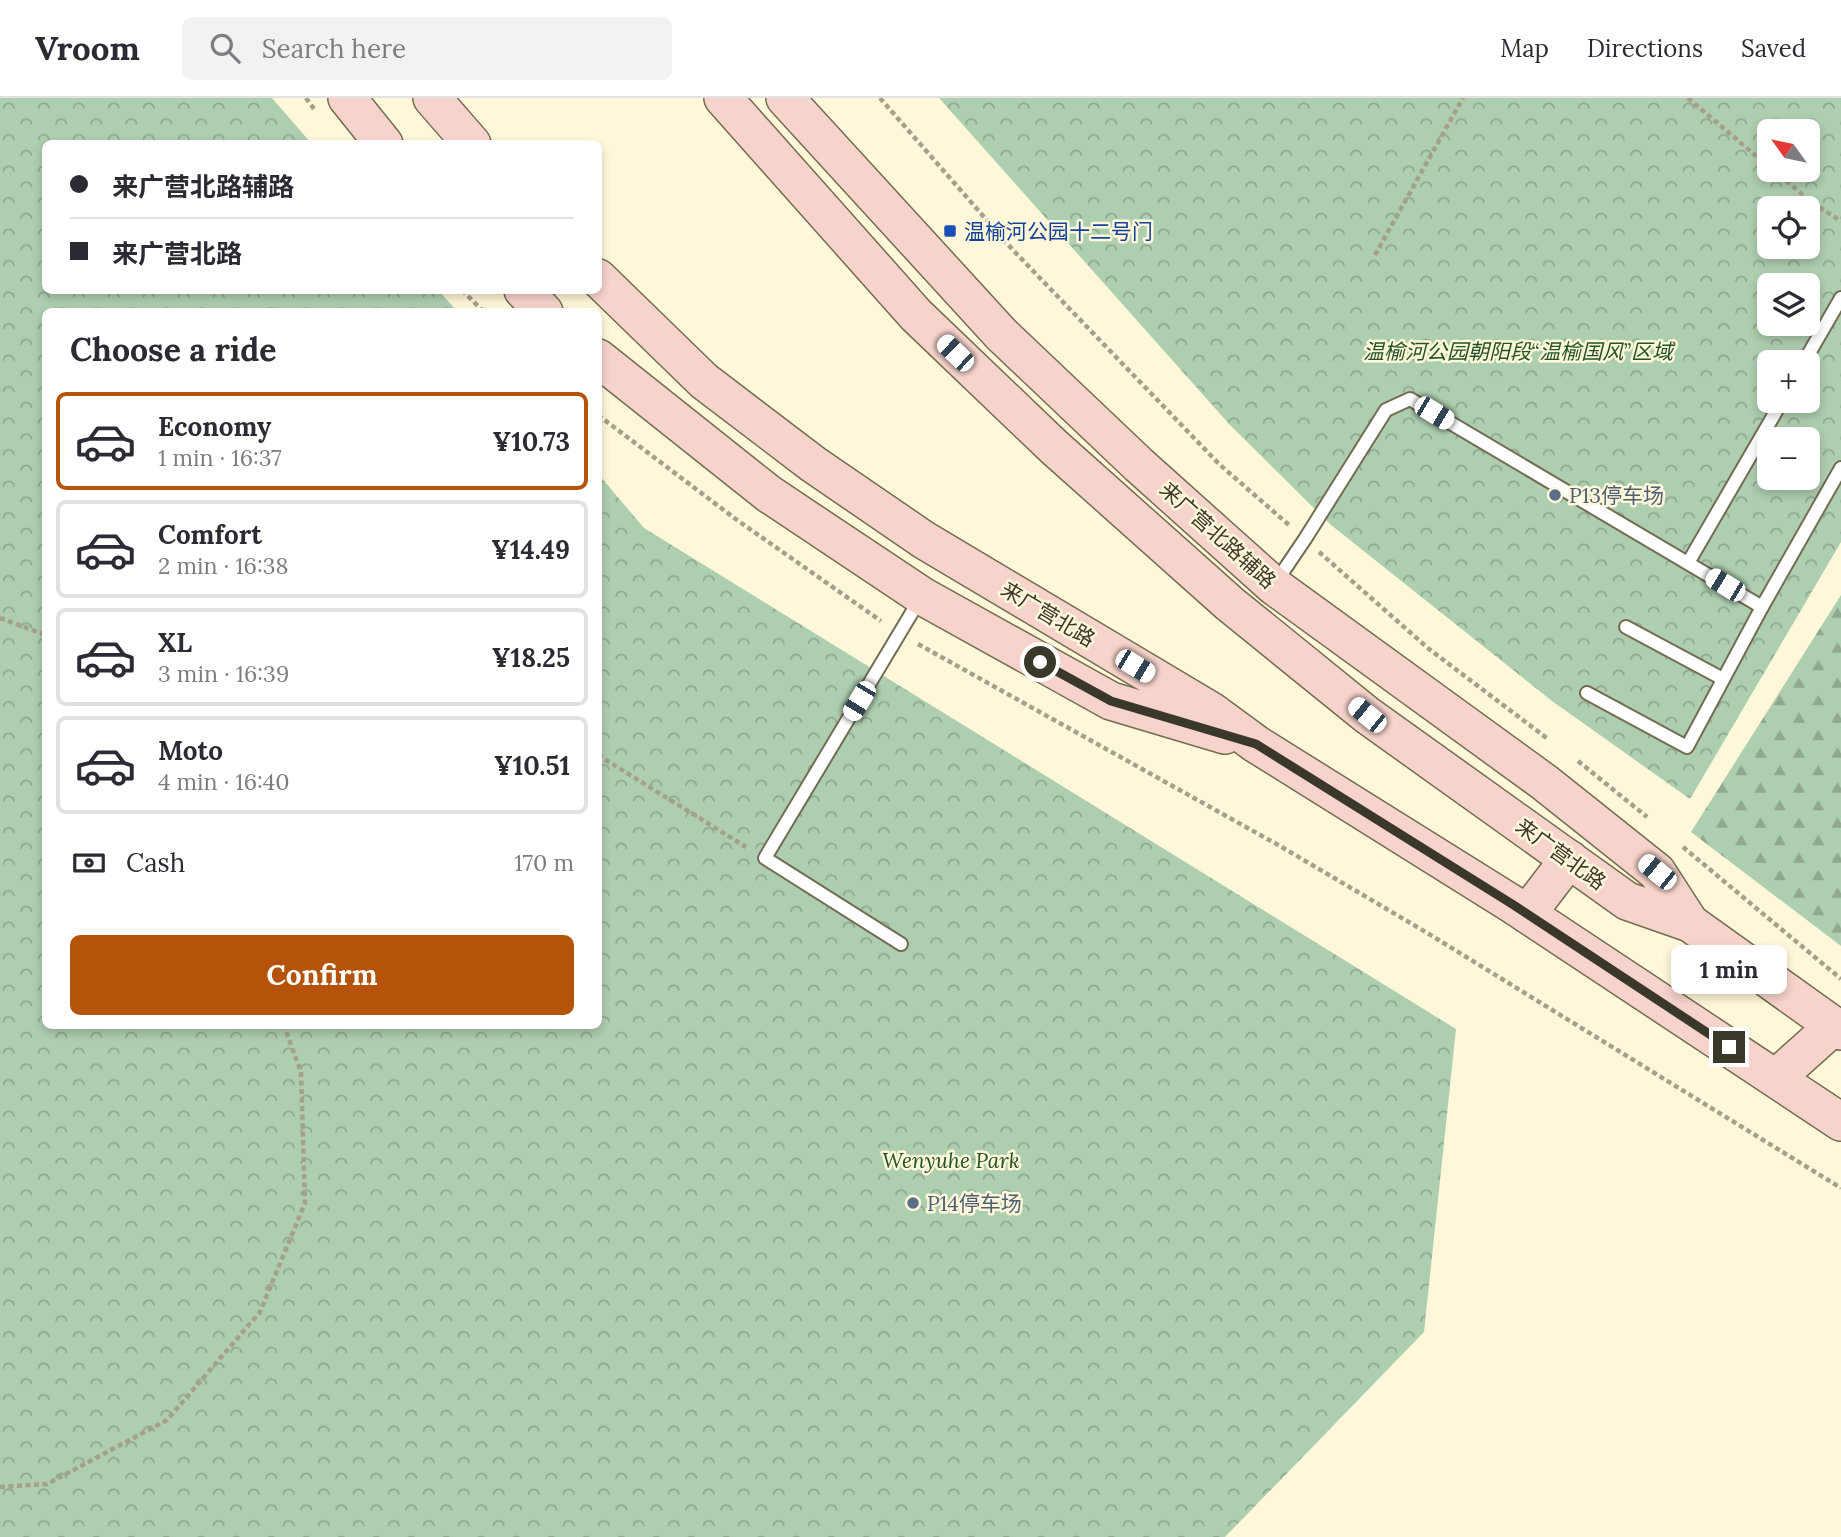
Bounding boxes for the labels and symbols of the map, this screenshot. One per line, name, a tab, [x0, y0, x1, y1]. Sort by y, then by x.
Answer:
north arrow	[1757, 119, 1820, 182]
place label: 温榆河公园十二号门	[964, 218, 1153, 245]
marker: 温榆河公园十二号门	[942, 223, 958, 239]
car	[933, 331, 978, 375]
park label: 温榆河公园朝阳段“温榆国风”区域	[1363, 338, 1676, 365]
car	[1411, 393, 1458, 433]
street label: 来广营北路辅路	[1154, 476, 1282, 594]
place label: P13停车场	[1569, 482, 1664, 509]
marker: P13停车场	[1547, 487, 1563, 503]
car	[1702, 565, 1749, 605]
street label: 来广营北路	[996, 575, 1100, 653]
route start	[1024, 646, 1056, 678]
car	[1112, 646, 1159, 686]
car	[840, 678, 879, 724]
car	[1345, 694, 1390, 736]
street label: 来广营北路	[1511, 812, 1611, 896]
car	[1635, 851, 1680, 893]
callout: 1 min	[1671, 946, 1787, 995]
route end	[1713, 1031, 1745, 1063]
park label: Wenyuhe Park	[882, 1147, 1020, 1174]
place label: P14停车场	[927, 1190, 1022, 1217]
marker: P14停车场	[905, 1195, 921, 1211]

